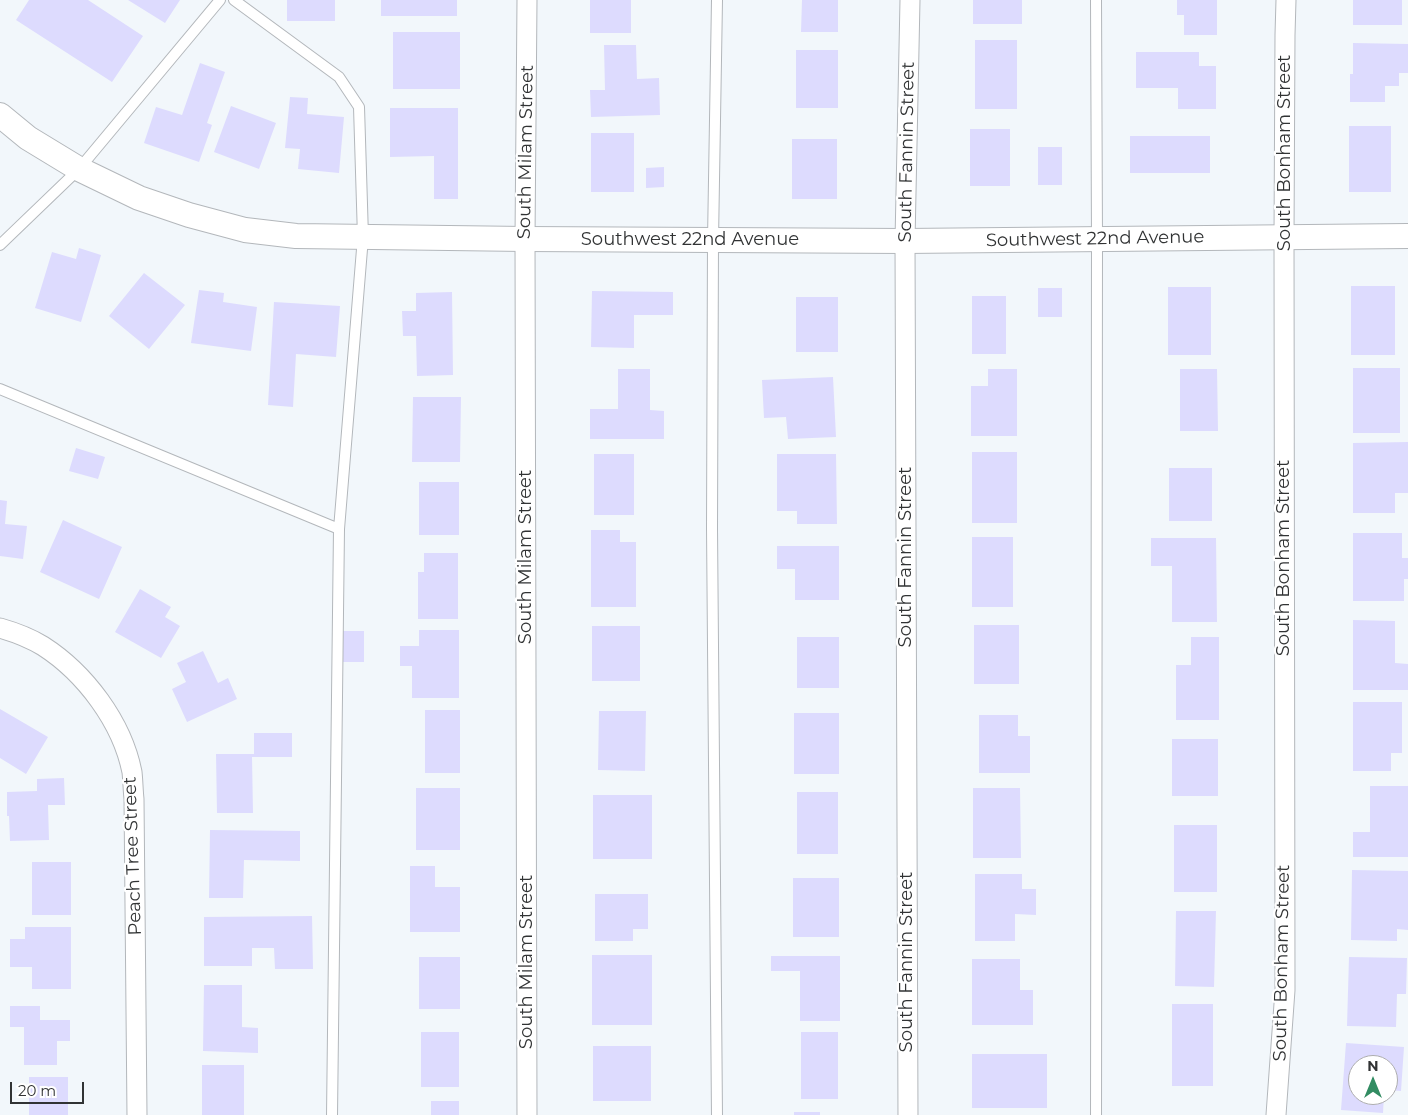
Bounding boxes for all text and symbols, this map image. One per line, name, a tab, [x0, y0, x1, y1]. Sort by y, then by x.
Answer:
street label: South Bonham Street	[1274, 55, 1296, 251]
street label: South Fannin Street	[895, 61, 919, 243]
street label: South Milam Street	[514, 65, 538, 239]
street label: Southwest 22nd Avenue	[986, 226, 1204, 252]
street label: Southwest 22nd Avenue	[581, 229, 799, 251]
street label: South Bonham Street	[1273, 460, 1295, 656]
street label: South Fannin Street	[895, 467, 917, 647]
street label: South Milam Street	[515, 470, 537, 644]
street label: Peach Tree Street	[119, 776, 147, 936]
street label: South Bonham Street	[1269, 864, 1295, 1062]
street label: South Fannin Street	[896, 872, 918, 1052]
street label: South Milam Street	[516, 875, 538, 1049]
north arrow	[1348, 1055, 1398, 1105]
text: N	[1367, 1057, 1379, 1075]
scale bar	[12, 1072, 86, 1104]
text: 20 m	[18, 1081, 56, 1100]

